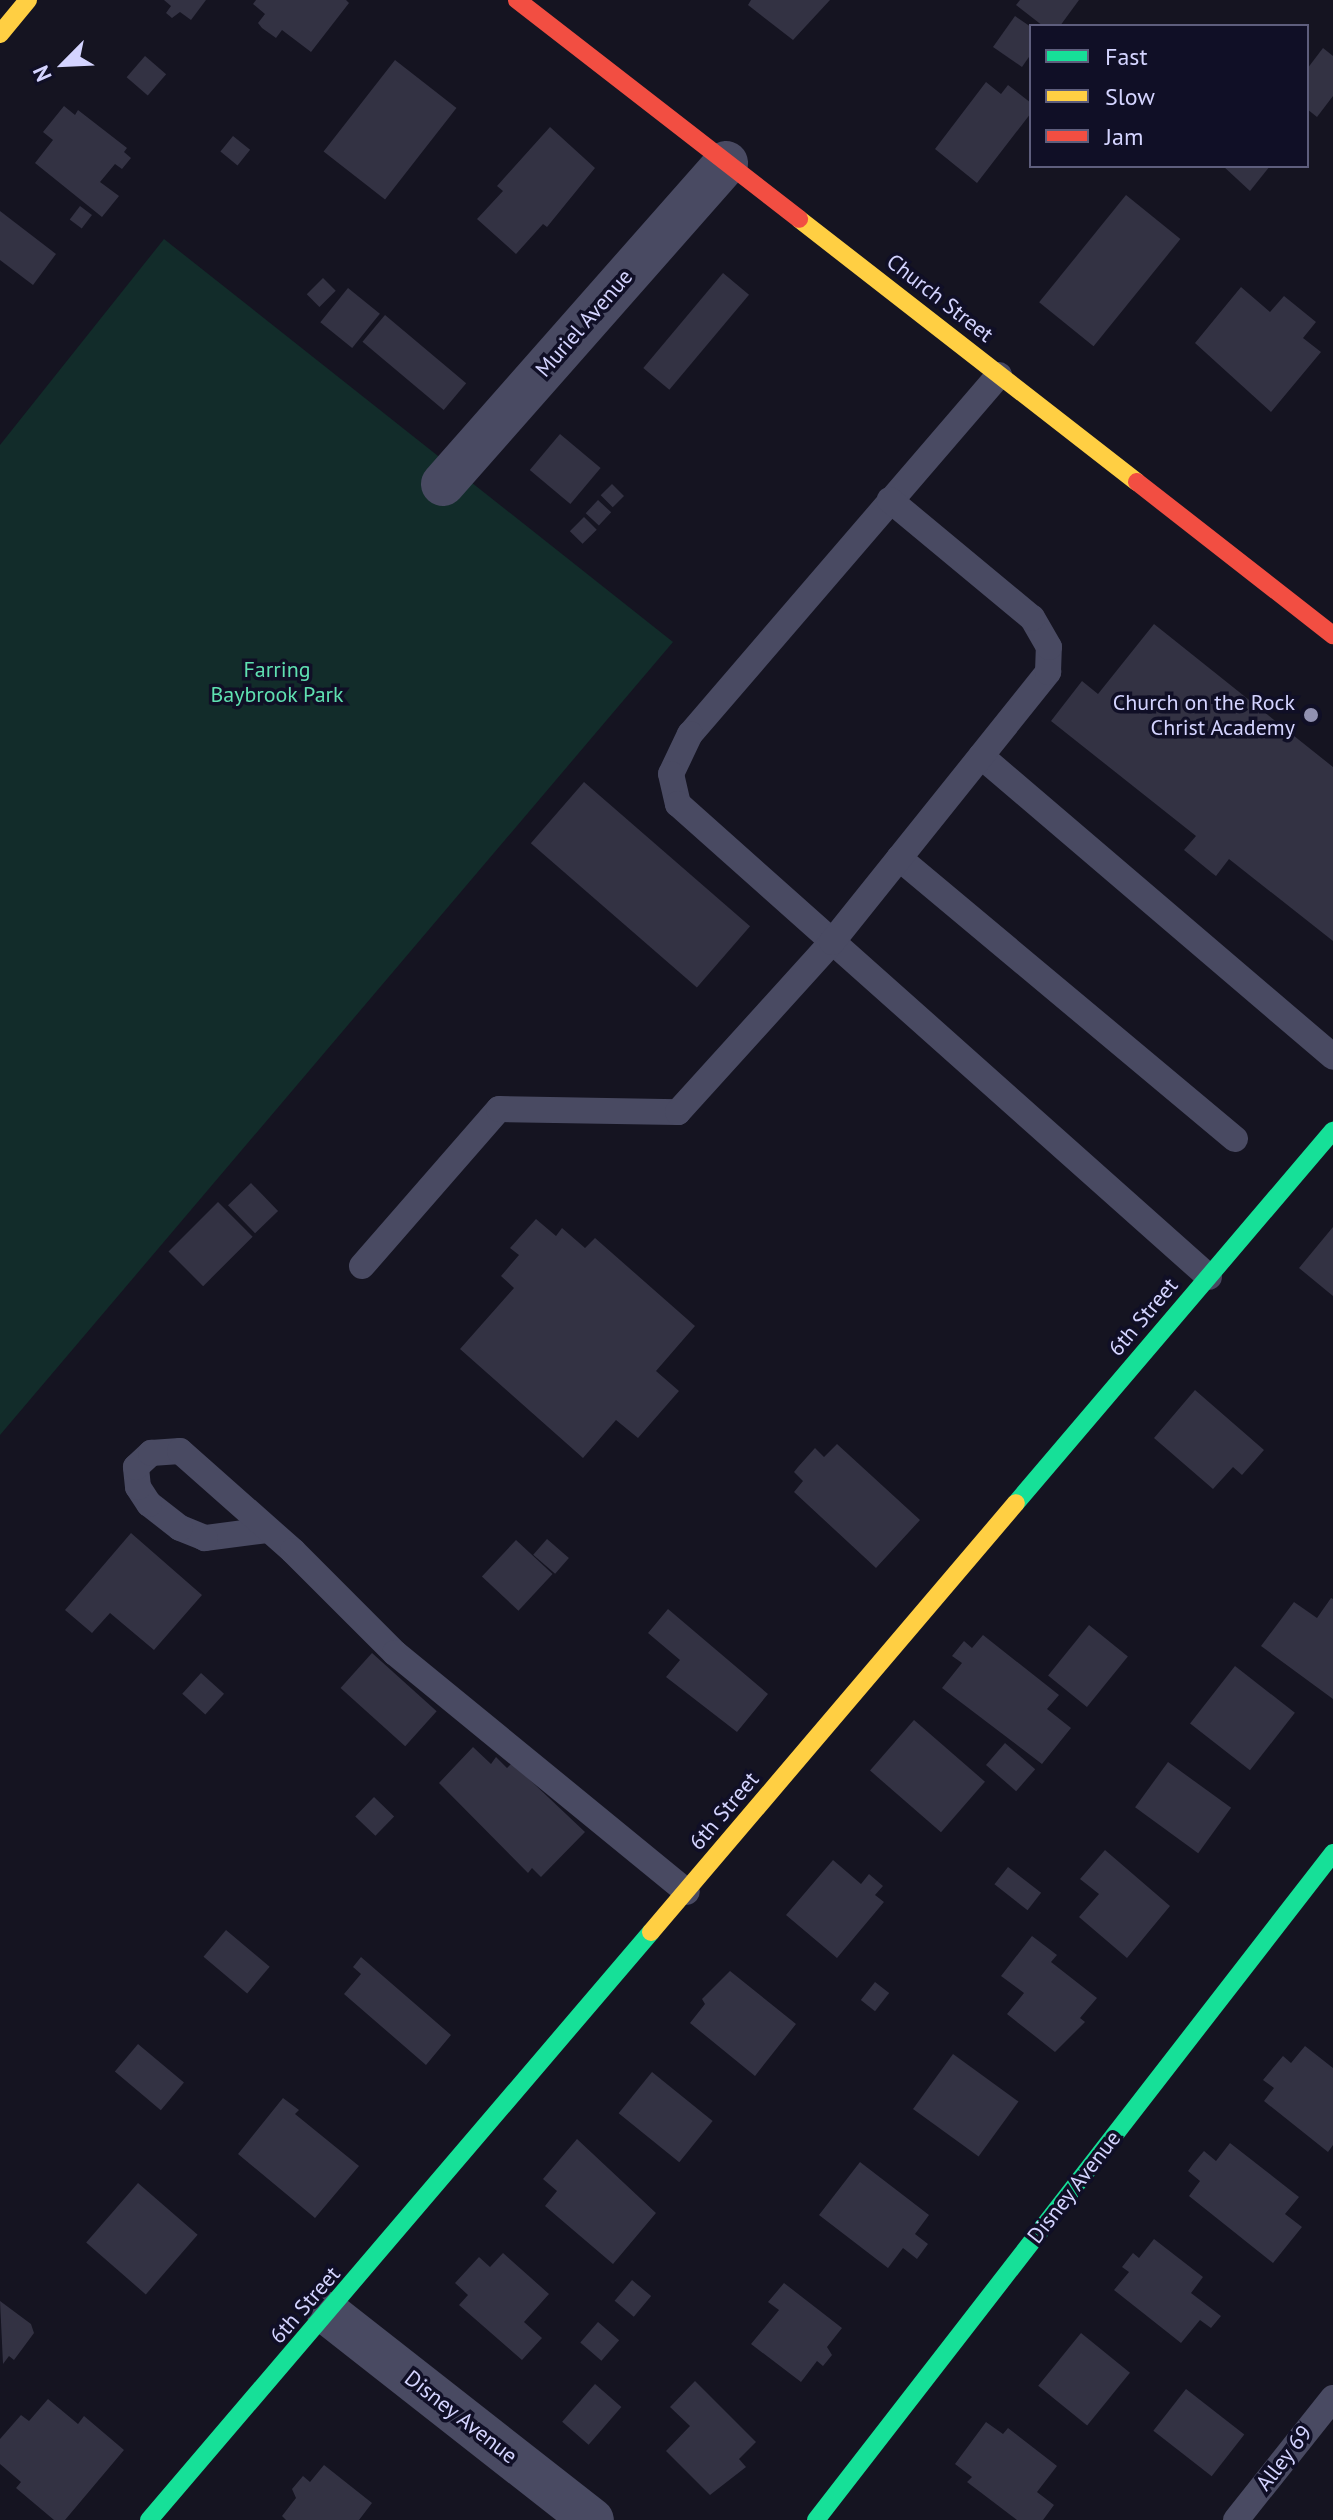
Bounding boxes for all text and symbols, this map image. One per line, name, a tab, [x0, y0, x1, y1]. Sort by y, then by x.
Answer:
north arrow	[24, 24, 104, 104]
legend	[1029, 24, 1309, 168]
text: Fast	[1105, 41, 1148, 72]
text: N	[26, 61, 58, 86]
text: Slow	[1105, 81, 1155, 112]
text: Jam	[1105, 121, 1143, 152]
street label: Church Street	[881, 248, 999, 348]
street label: Muriel Avenue	[530, 263, 638, 383]
park label: Farring Baybrook Park	[210, 656, 344, 708]
place label: Church on the Rock Christ Academy	[1113, 689, 1295, 740]
marker: Church on the Rock Christ Academy	[1302, 706, 1320, 724]
street label: 6th Street	[1103, 1273, 1183, 1361]
street label: 6th Street	[684, 1767, 764, 1855]
street label: Disney Avenue	[1021, 2125, 1127, 2249]
street label: 6th Street	[264, 2261, 346, 2349]
street label: Disney Avenue	[399, 2364, 523, 2470]
street label: Alley 69	[1250, 2420, 1318, 2496]

